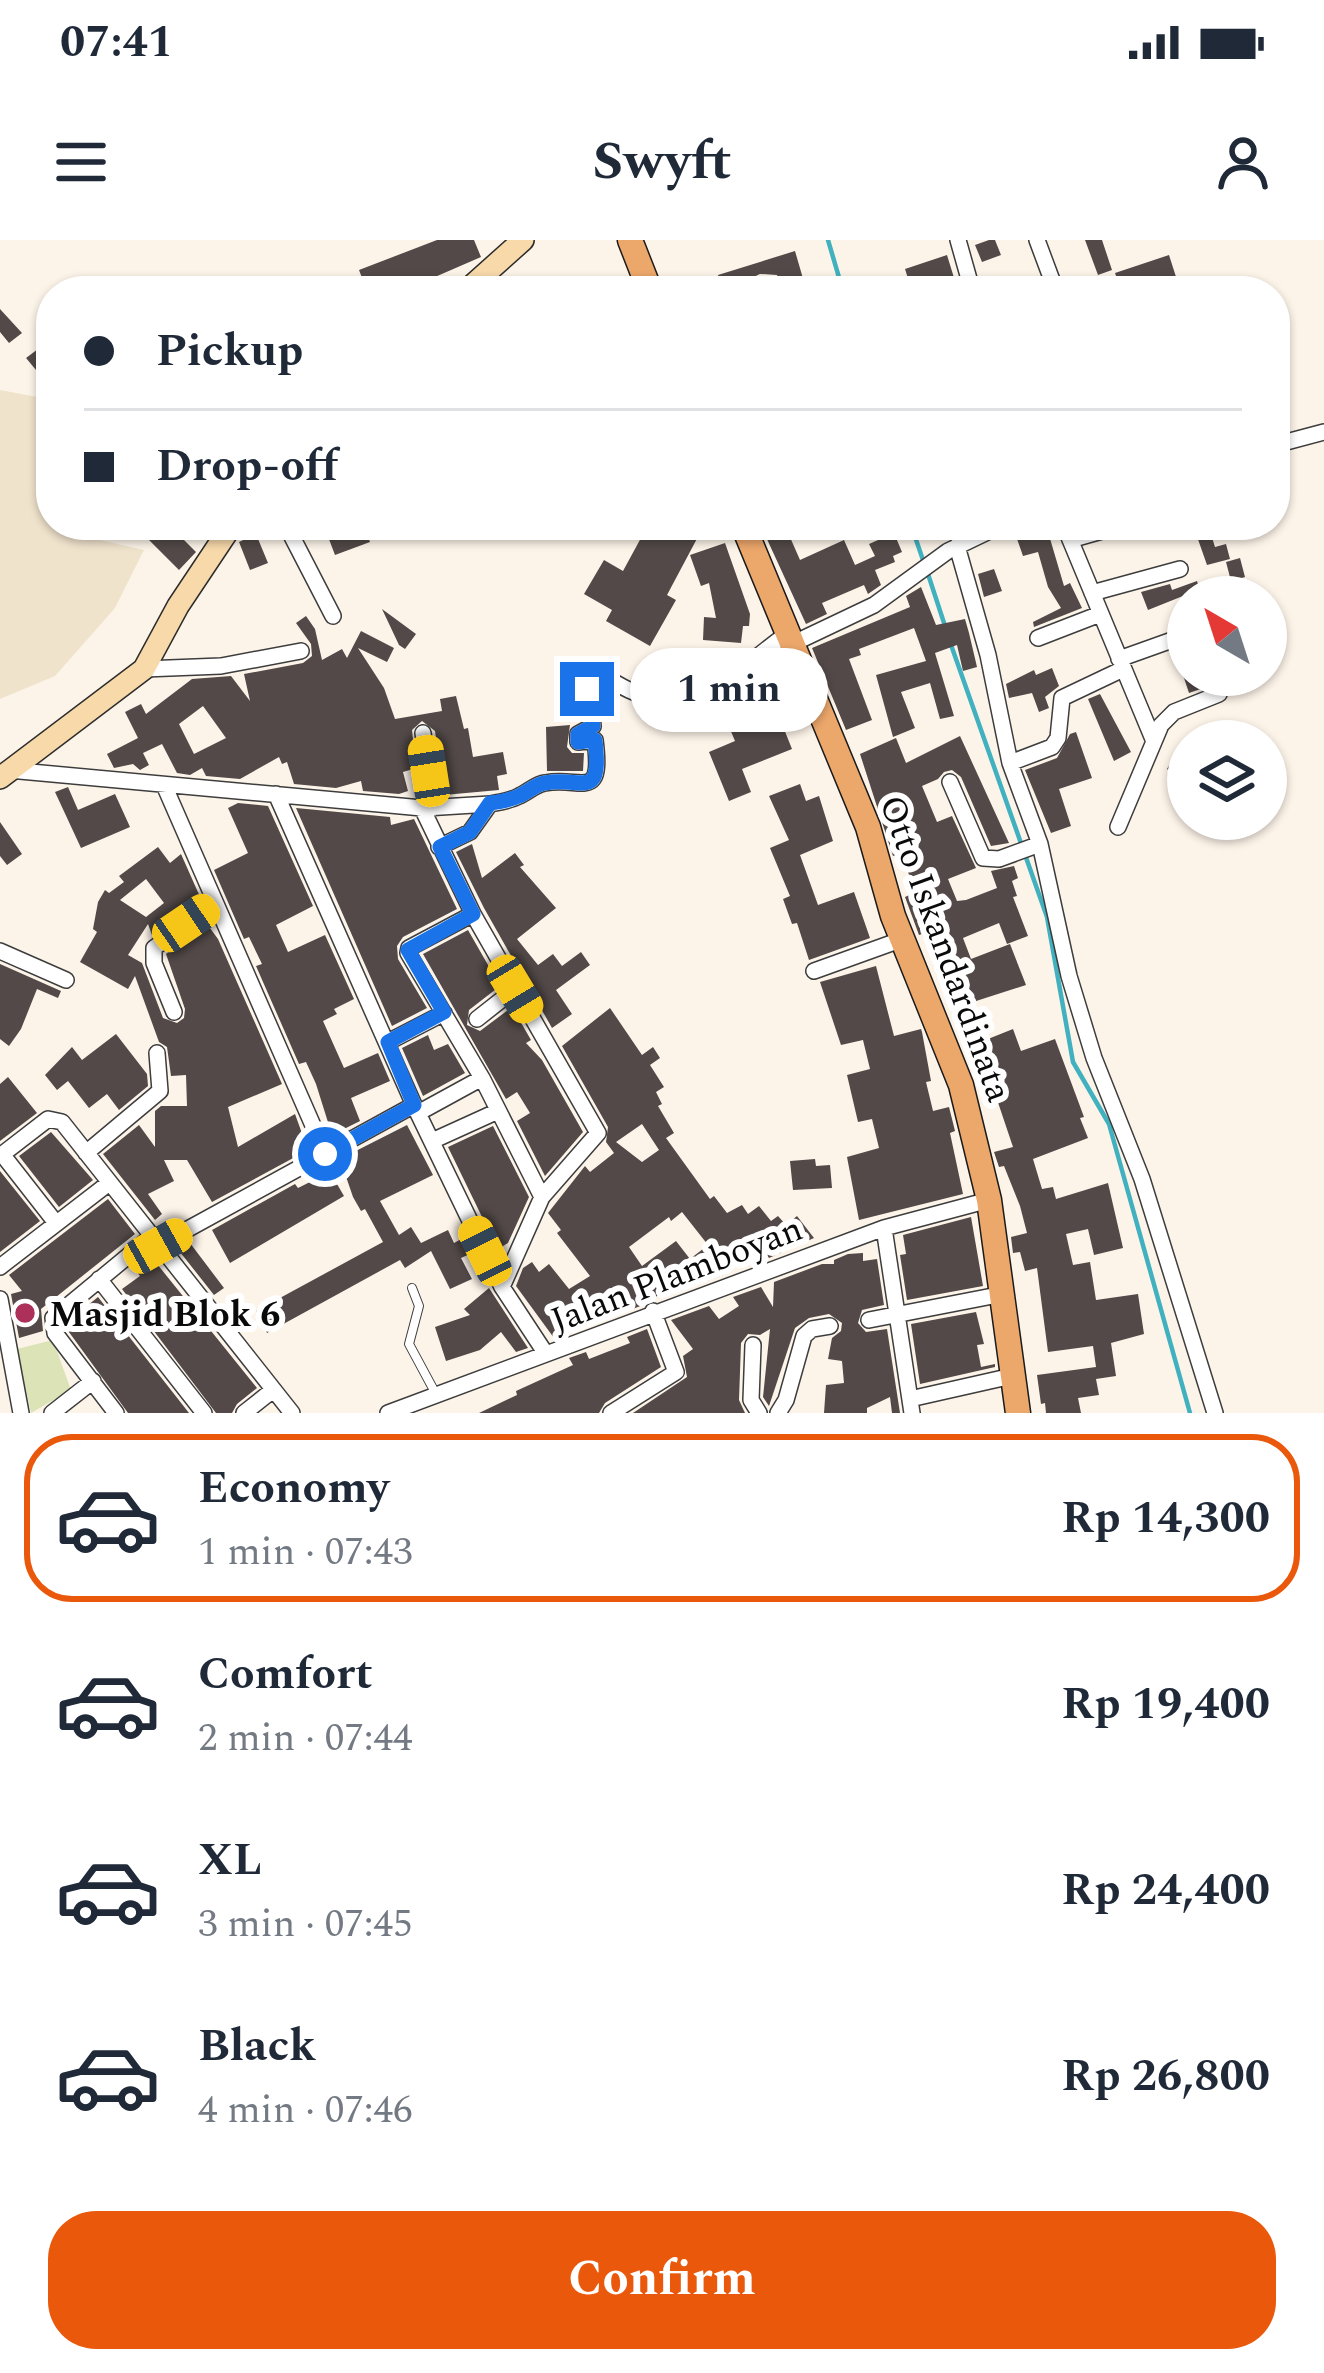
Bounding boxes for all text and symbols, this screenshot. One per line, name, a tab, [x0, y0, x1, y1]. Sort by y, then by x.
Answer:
text: 07:41	[60, 8, 173, 77]
text: Swyft	[592, 121, 732, 203]
icon: menu	[48, 129, 114, 195]
icon: person	[1210, 129, 1276, 195]
text: Pickup	[156, 317, 303, 386]
text: Drop-off	[156, 432, 338, 501]
north arrow	[1167, 576, 1287, 696]
map controls	[1167, 576, 1287, 840]
callout: 1 min	[629, 647, 827, 731]
text: 1 min	[677, 660, 781, 719]
route end	[560, 662, 614, 716]
button: layers	[1167, 720, 1287, 840]
car	[406, 733, 452, 809]
street label: Otto Iskandardinata	[864, 788, 1026, 1110]
car	[146, 888, 226, 958]
car	[481, 949, 549, 1029]
route start	[298, 1127, 352, 1181]
street label: Jalan Plamboyan	[543, 1202, 811, 1349]
car	[453, 1211, 517, 1291]
car	[118, 1213, 198, 1279]
place label: Masjid Blok 6	[49, 1288, 281, 1343]
marker: Masjid Blok 6	[12, 1300, 38, 1326]
text: Economy	[198, 1454, 389, 1523]
icon: car	[54, 1464, 162, 1572]
text: Rp 14,300	[1061, 1484, 1270, 1553]
text: 1 min · 07:43	[198, 1523, 413, 1582]
text: Comfort	[198, 1640, 373, 1709]
icon: car	[54, 1650, 162, 1758]
text: Rp 19,400	[1061, 1670, 1270, 1739]
text: 2 min · 07:44	[198, 1709, 413, 1768]
text: XL	[198, 1826, 262, 1895]
icon: car	[54, 1836, 162, 1944]
text: Rp 24,400	[1061, 1856, 1270, 1925]
text: 3 min · 07:45	[198, 1895, 413, 1954]
text: Black	[198, 2012, 316, 2081]
icon: car	[54, 2022, 162, 2130]
text: Rp 26,800	[1061, 2042, 1270, 2111]
text: 4 min · 07:46	[198, 2081, 413, 2140]
button: Confirm	[48, 2211, 1276, 2349]

